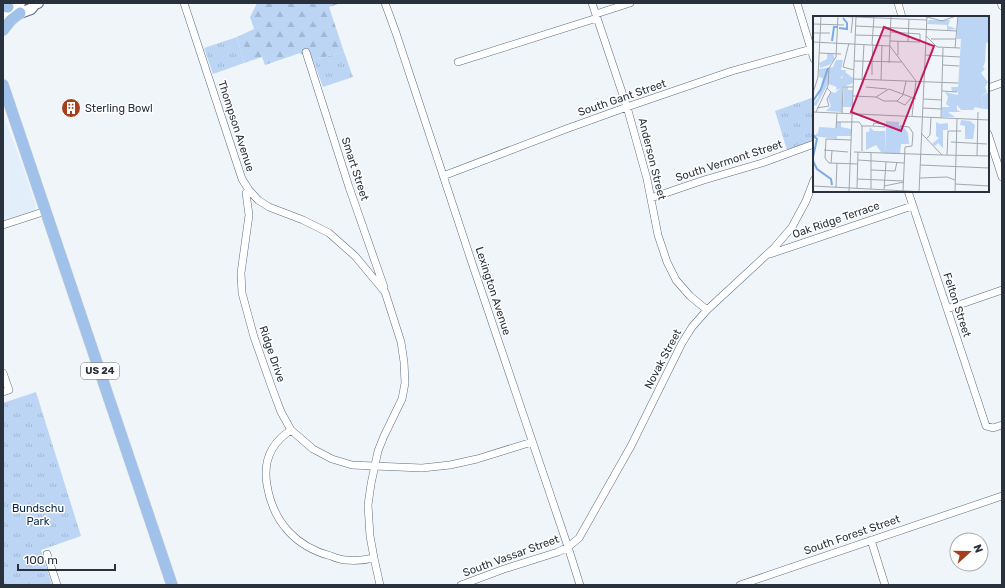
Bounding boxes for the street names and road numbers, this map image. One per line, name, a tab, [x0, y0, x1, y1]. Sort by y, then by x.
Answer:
street label: South Gant Street	[576, 77, 668, 119]
street label: Thompson Avenue	[215, 79, 257, 173]
street label: Anderson Street	[636, 117, 669, 202]
street label: Smart Street	[339, 136, 372, 203]
street label: South Vermont Street	[674, 137, 785, 184]
street label: Oak Ridge Terrace	[791, 199, 881, 241]
street label: Lexington Avenue	[473, 245, 513, 337]
street label: Felton Street	[940, 271, 974, 339]
street label: Ridge Drive	[256, 324, 288, 384]
street label: Novak Street	[642, 326, 685, 391]
road number: US 24	[81, 363, 119, 379]
street label: South Forest Street	[802, 512, 902, 558]
street label: South Vassar Street	[461, 532, 562, 579]

